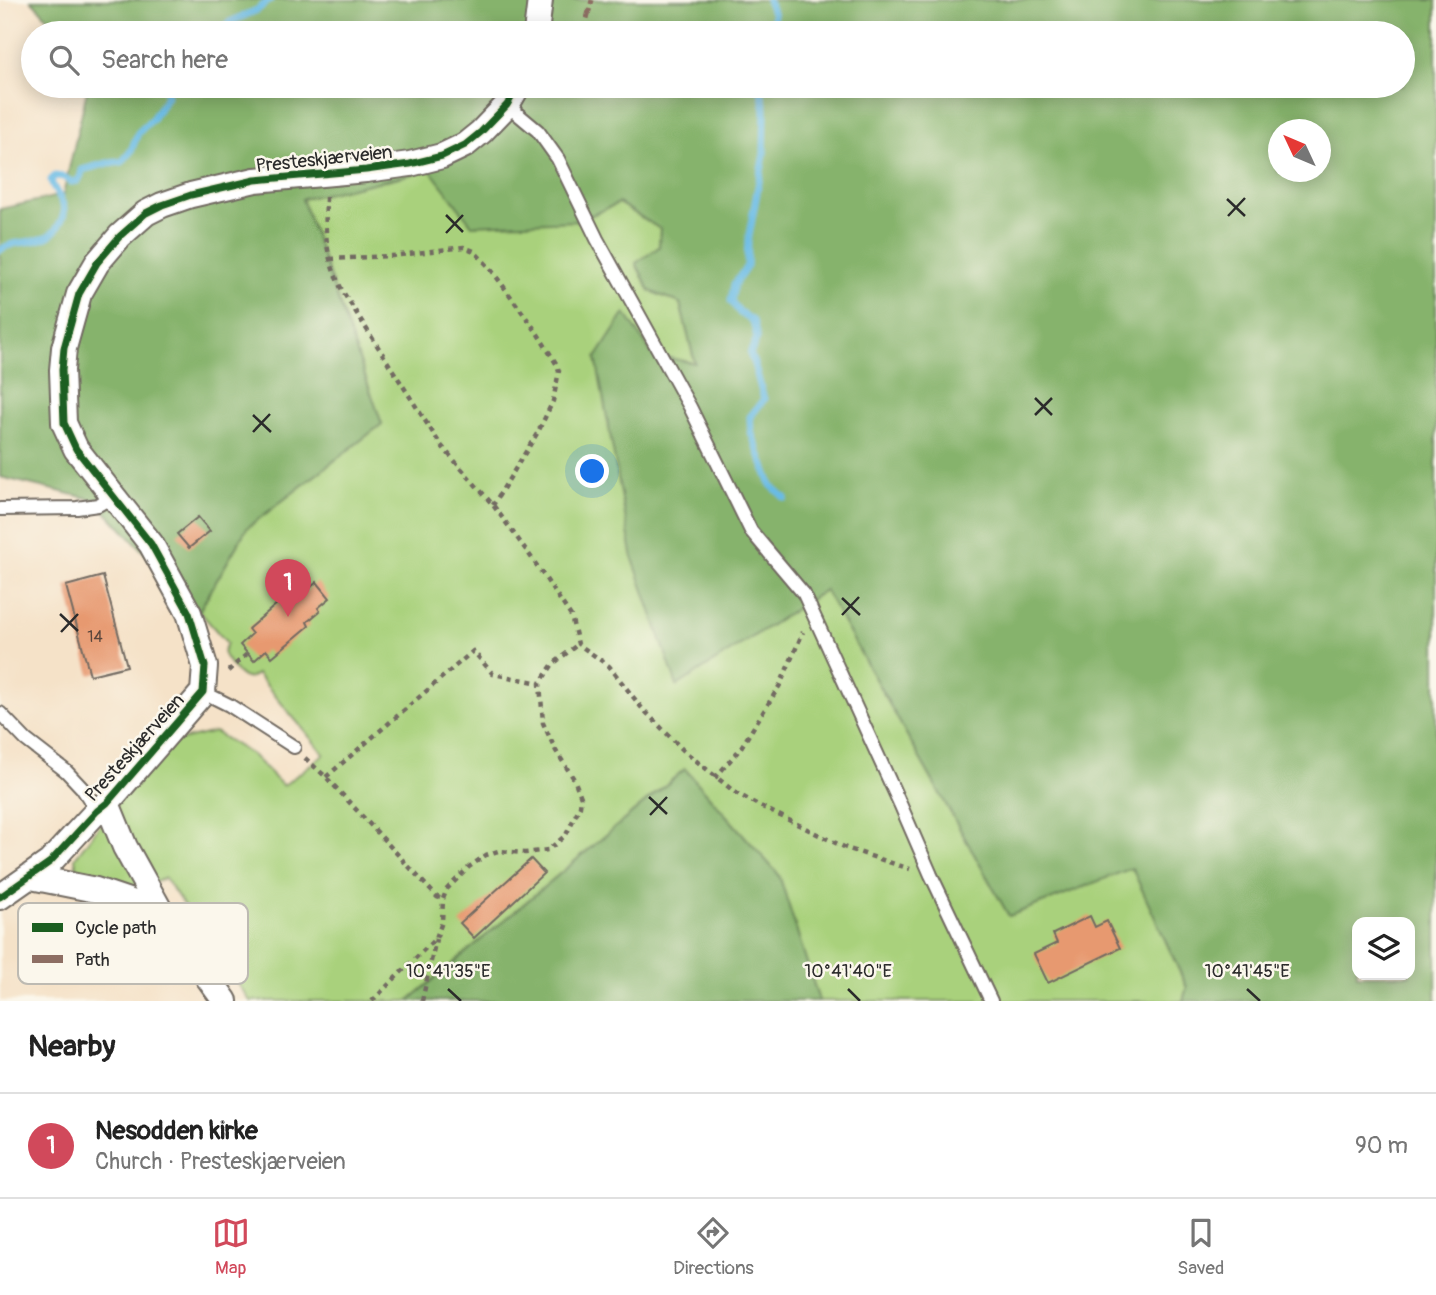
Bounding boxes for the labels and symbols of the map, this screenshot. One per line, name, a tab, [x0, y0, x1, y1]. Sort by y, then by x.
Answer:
north arrow	[1268, 119, 1331, 182]
street label: Presteskjærveien	[255, 140, 394, 178]
your location	[575, 454, 609, 488]
pin: 1	[265, 559, 311, 617]
house number: 14	[87, 627, 103, 647]
street label: Presteskjærveien	[80, 689, 190, 807]
legend	[18, 903, 248, 984]
text: Cycle path	[75, 916, 156, 940]
text: Path	[75, 948, 110, 972]
text: 10°41'35"E	[406, 960, 490, 983]
text: 10°41'40"E	[804, 960, 892, 983]
text: 10°41'45"E	[1204, 960, 1290, 983]

